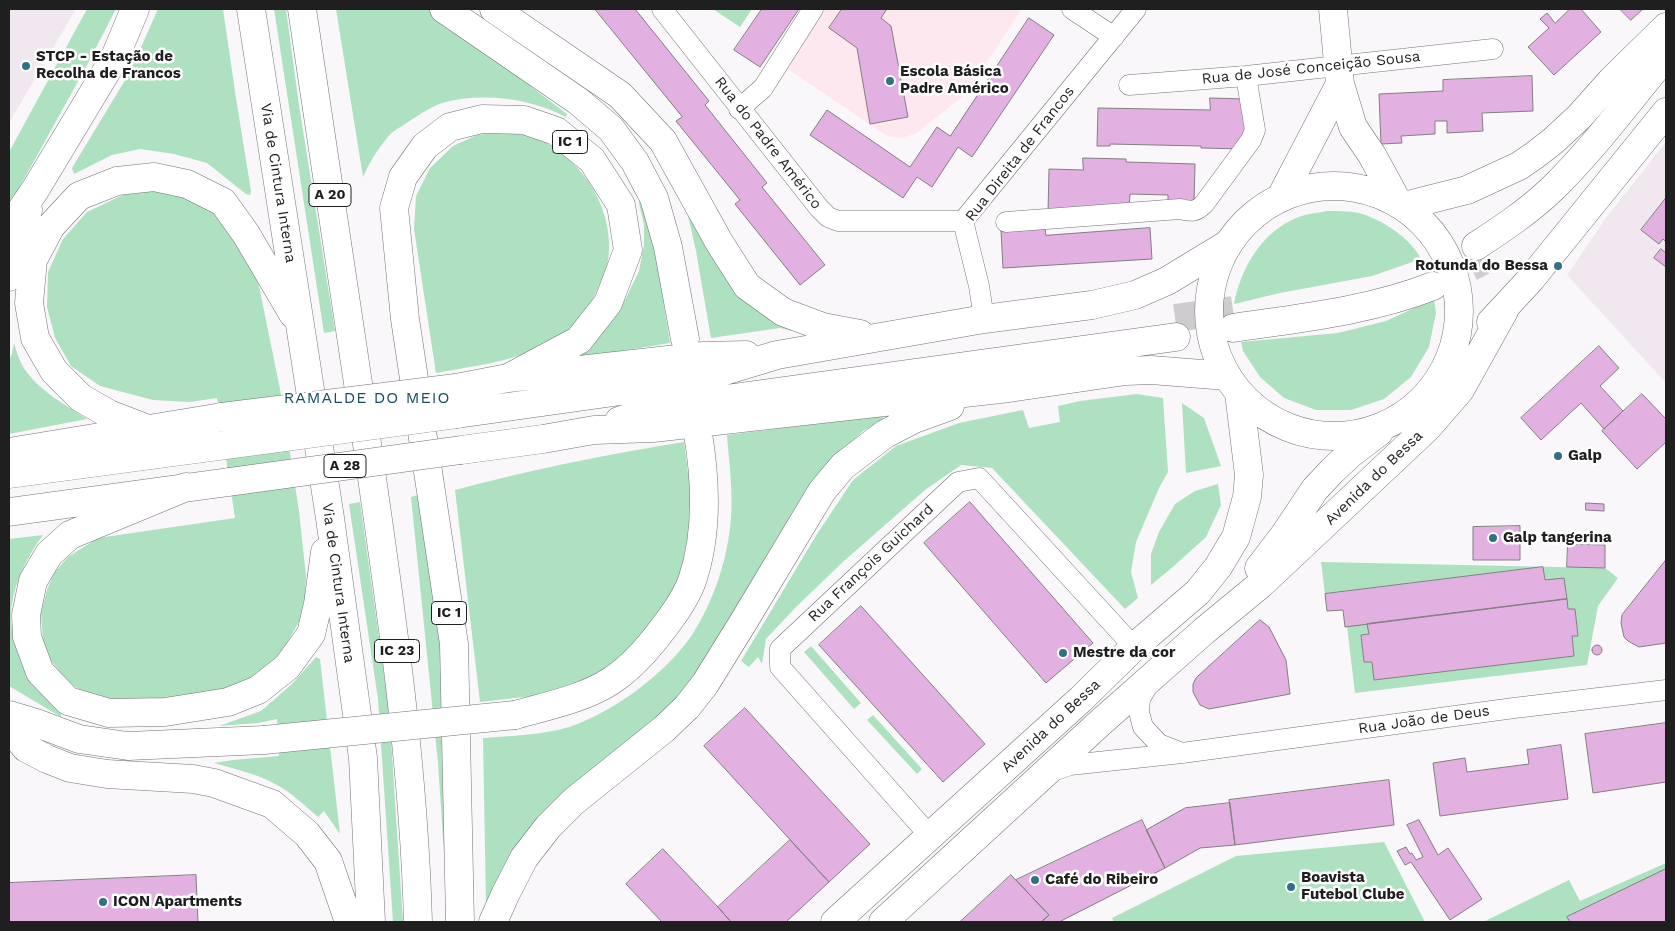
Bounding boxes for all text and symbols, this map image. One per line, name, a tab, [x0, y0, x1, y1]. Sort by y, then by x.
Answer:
place label: STCP - Estação de Recolha de Francos	[36, 48, 181, 83]
street label: Rua de José Conceição Sousa	[1201, 48, 1421, 88]
marker: STCP - Estação de Recolha de Francos	[20, 60, 32, 72]
place label: Escola Básica Padre Américo	[900, 63, 1009, 98]
street label: Rua do Padre Américo	[711, 73, 825, 213]
marker: Escola Básica Padre Américo	[884, 75, 896, 87]
street label: Rua Direita de Francos	[962, 83, 1078, 225]
street label: Via de Cintura Interna	[256, 102, 300, 264]
road number: IC 1	[552, 130, 588, 154]
road number: A 20	[309, 184, 351, 206]
place label: Rotunda do Bessa	[1415, 257, 1548, 275]
marker: Rotunda do Bessa	[1552, 260, 1564, 272]
district label: RAMALDE DO MEIO	[282, 388, 452, 408]
street label: Avenida do Bessa	[1322, 427, 1426, 529]
place label: Galp	[1568, 447, 1602, 465]
marker: Galp	[1552, 450, 1564, 462]
road number: A 28	[324, 454, 366, 478]
street label: Rua François Guichard	[805, 500, 937, 626]
street label: Via de Cintura Interna	[318, 502, 358, 664]
place label: Galp tangerina	[1503, 529, 1612, 547]
marker: Galp tangerina	[1487, 532, 1499, 544]
road number: IC 1	[432, 602, 466, 624]
road number: IC 23	[374, 640, 420, 662]
place label: Mestre da cor	[1073, 644, 1175, 662]
marker: Mestre da cor	[1057, 647, 1069, 659]
street label: Avenida do Bessa	[998, 676, 1104, 776]
street label: Rua João de Deus	[1357, 702, 1491, 738]
place label: Boavista Futebol Clube	[1301, 869, 1405, 904]
place label: Café do Ribeiro	[1045, 871, 1158, 889]
marker: Café do Ribeiro	[1029, 874, 1041, 886]
marker: Boavista Futebol Clube	[1285, 881, 1297, 893]
place label: ICON Apartments	[113, 893, 242, 911]
marker: ICON Apartments	[97, 896, 109, 908]

